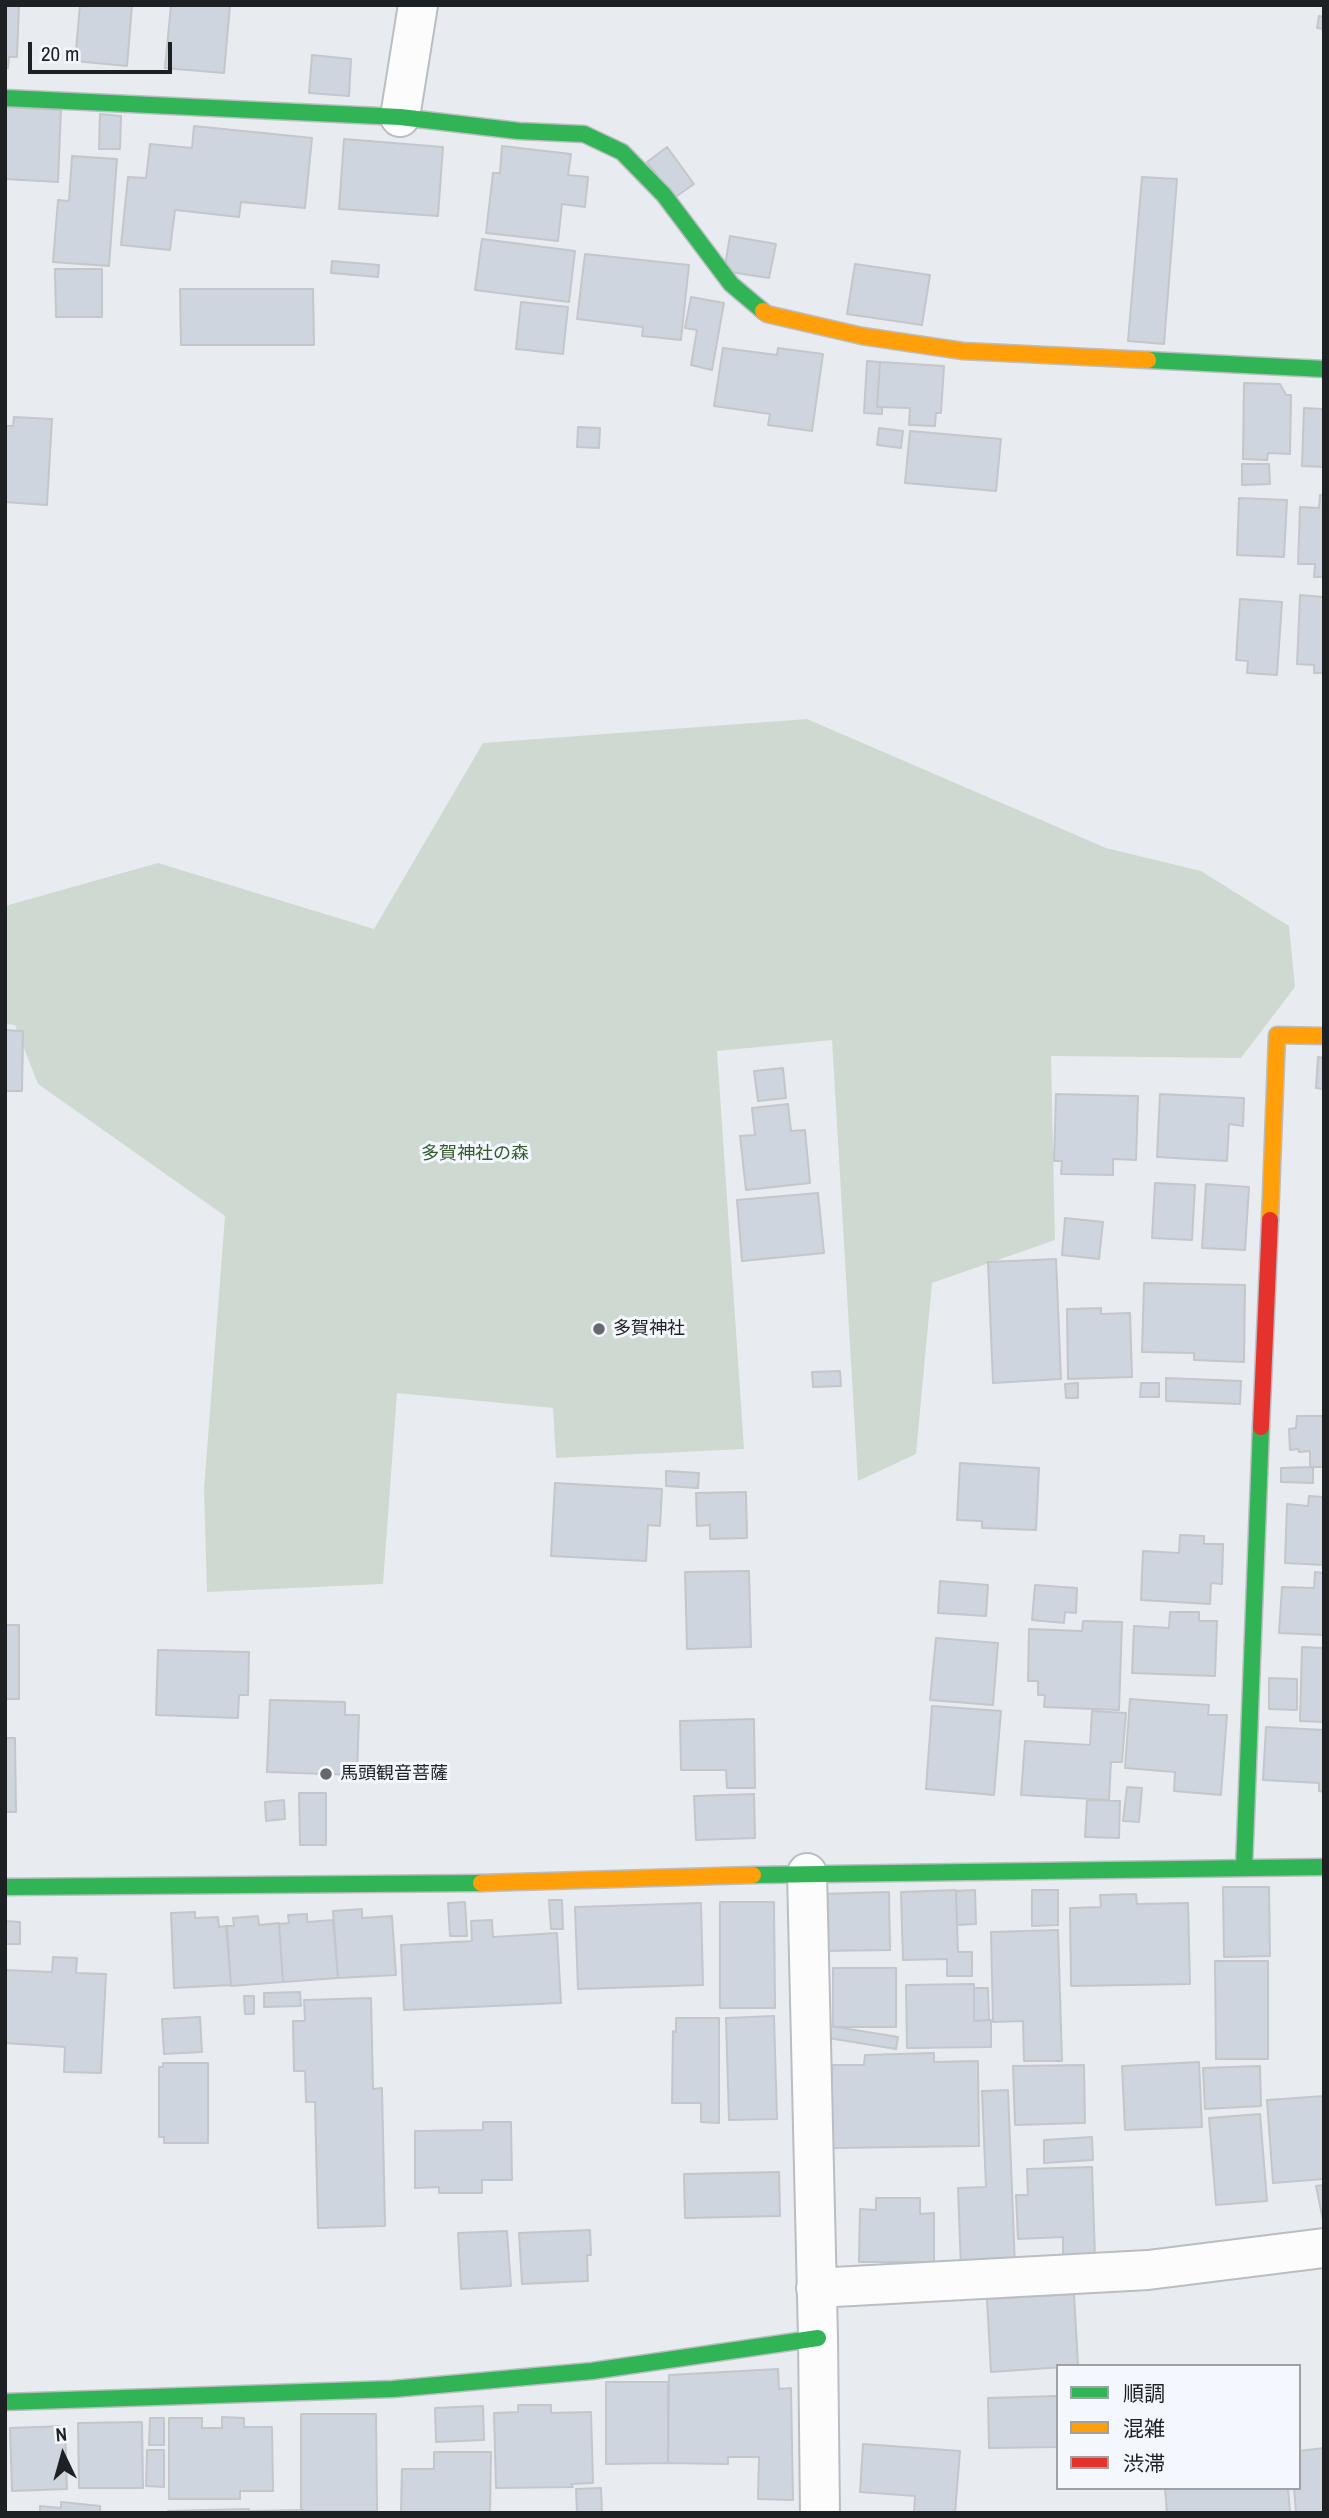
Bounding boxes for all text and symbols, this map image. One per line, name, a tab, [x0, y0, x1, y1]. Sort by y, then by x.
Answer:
scale bar	[32, 28, 175, 72]
text: 20 m	[41, 39, 79, 68]
park label: 多賀神社の森	[421, 1143, 529, 1165]
place label: 多賀神社	[613, 1318, 685, 1340]
marker: 多賀神社	[591, 1321, 607, 1337]
place label: 馬頭観音菩薩	[340, 1763, 448, 1785]
marker: 馬頭観音菩薩	[318, 1766, 334, 1782]
legend	[1056, 2364, 1301, 2490]
text: 順調	[1123, 2379, 1165, 2408]
text: 混雑	[1123, 2414, 1165, 2443]
north arrow	[28, 2420, 98, 2490]
text: N	[54, 2421, 68, 2448]
text: 渋滞	[1123, 2449, 1165, 2478]

